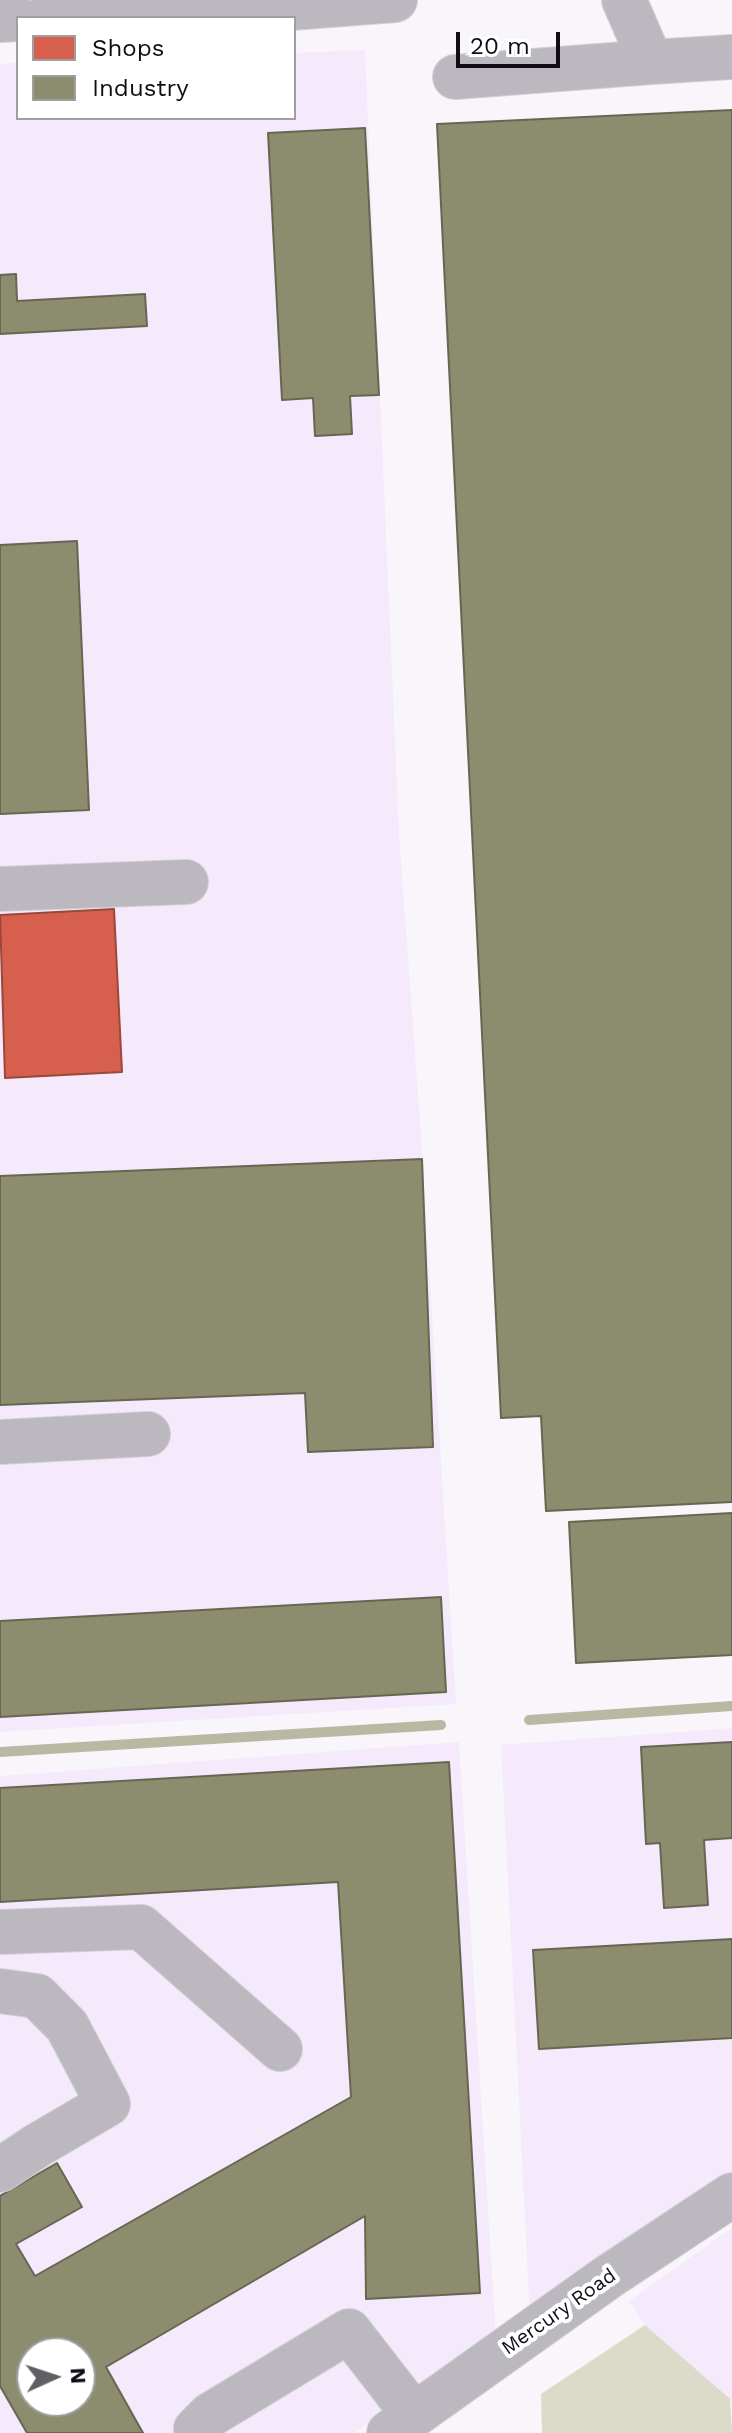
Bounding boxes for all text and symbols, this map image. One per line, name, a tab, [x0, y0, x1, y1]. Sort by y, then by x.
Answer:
legend	[16, 16, 296, 120]
scale bar	[460, 16, 564, 66]
text: 20 m	[470, 32, 530, 60]
text: Shops	[92, 34, 164, 62]
text: Industry	[92, 74, 189, 102]
street label: Mercury Road	[497, 2264, 621, 2360]
north arrow	[16, 2337, 96, 2417]
text: N	[66, 2367, 91, 2385]

